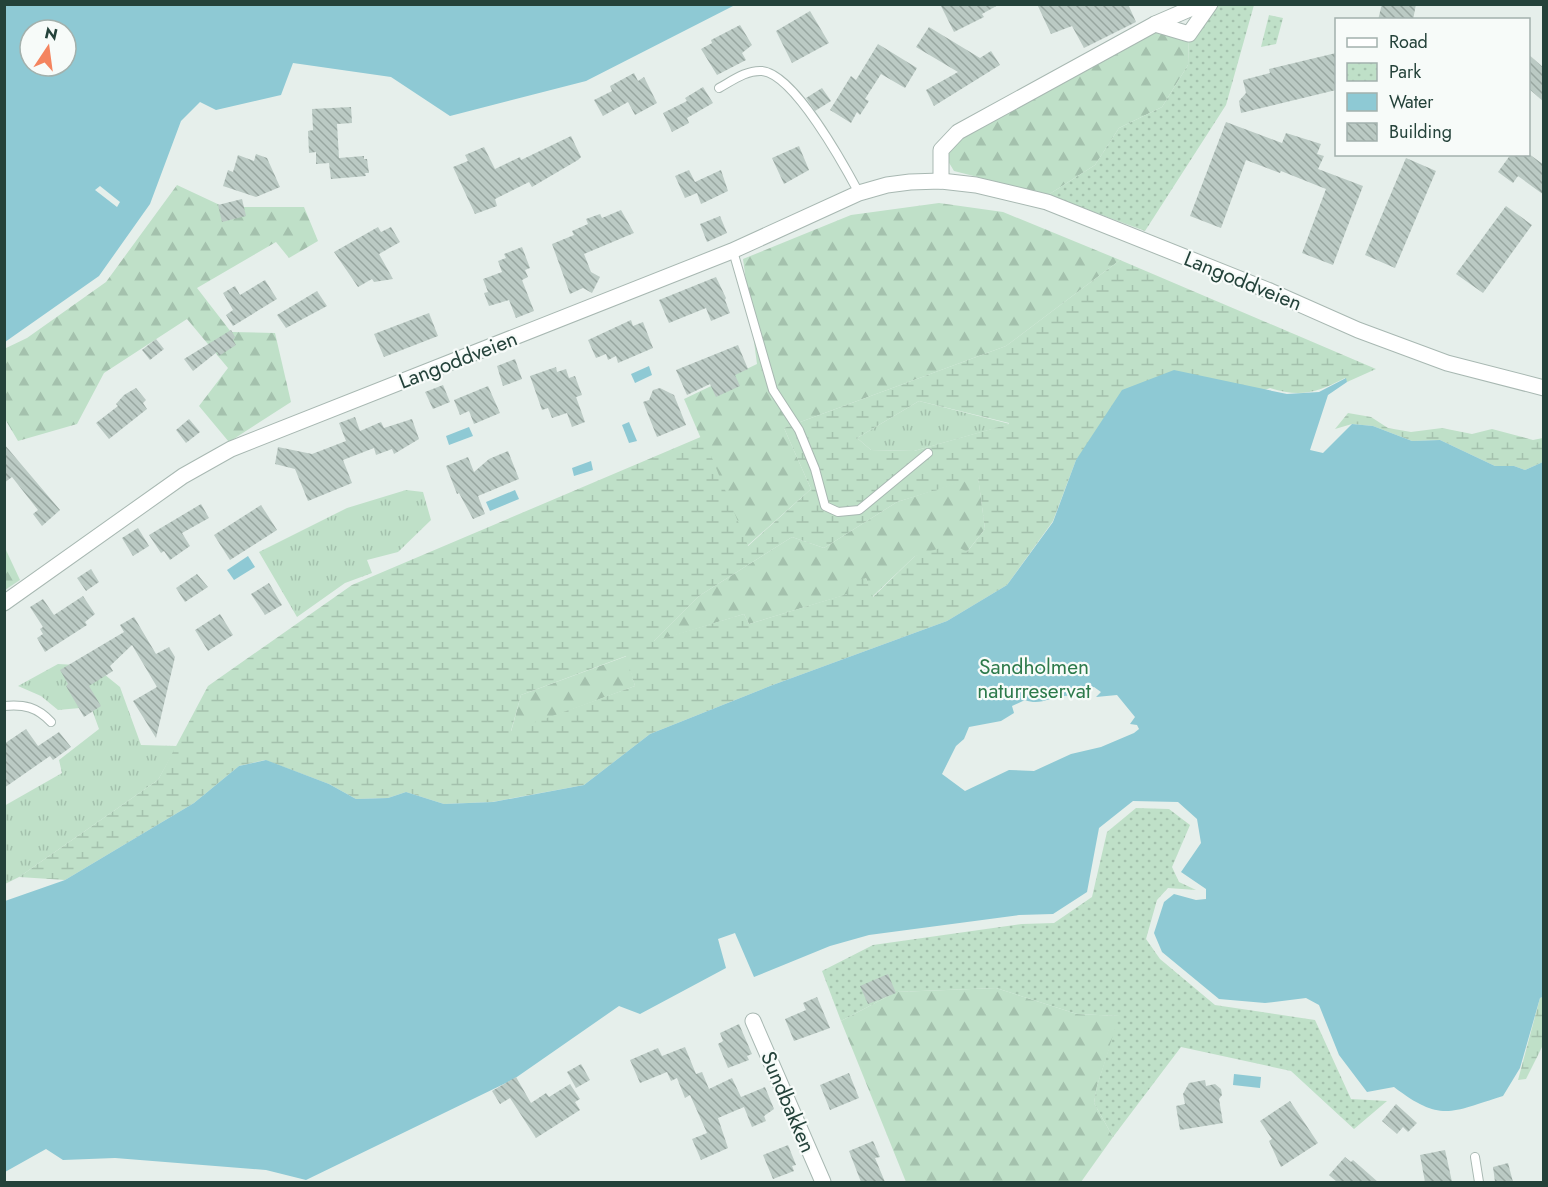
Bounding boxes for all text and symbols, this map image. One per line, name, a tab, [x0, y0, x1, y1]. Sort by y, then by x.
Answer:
north arrow	[18, 18, 78, 78]
legend	[1335, 18, 1530, 156]
text: N	[42, 21, 60, 47]
text: Road	[1389, 29, 1428, 55]
text: Park	[1389, 59, 1421, 85]
text: Water	[1389, 89, 1434, 115]
text: Building	[1389, 119, 1452, 145]
street label: Langoddveien	[1179, 244, 1307, 318]
street label: Langoddveien	[394, 324, 522, 396]
park label: Sandholmen naturreservat	[977, 652, 1091, 706]
street label: Sundbakken	[753, 1047, 823, 1157]

